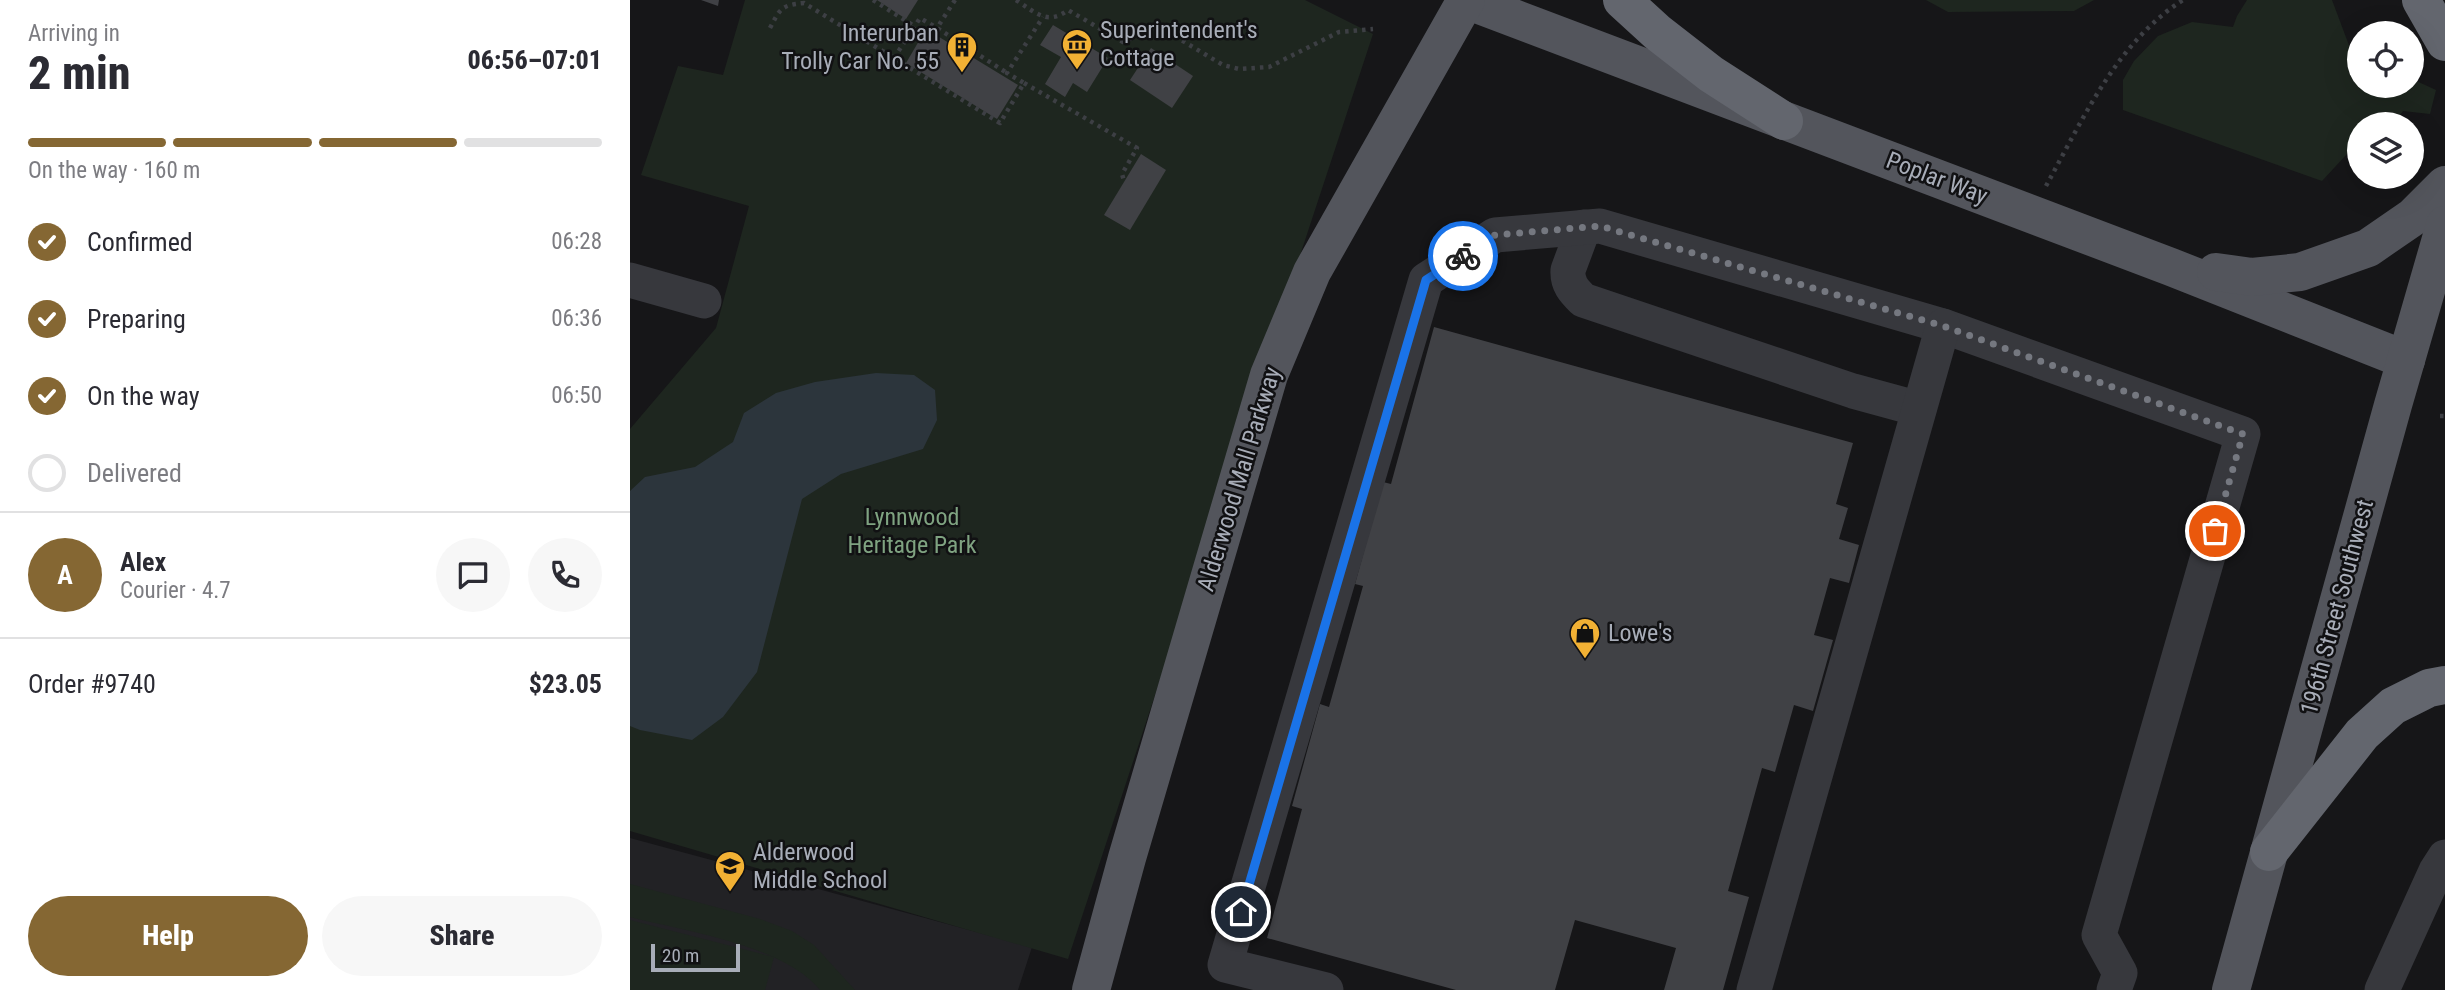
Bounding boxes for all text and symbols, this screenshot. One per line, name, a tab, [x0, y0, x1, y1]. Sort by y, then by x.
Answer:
place label: Superintendent's Cottage	[1100, 16, 1258, 72]
place label: Interurban Trolly Car No. 55	[781, 19, 939, 75]
text: Arriving in	[28, 20, 120, 47]
map controls	[2347, 21, 2424, 189]
button: locate	[2347, 21, 2424, 98]
museum icon: Superintendent's Cottage	[1060, 27, 1094, 71]
building icon: Interurban Trolly Car No. 55	[945, 30, 979, 74]
text: 06:56–07:01	[468, 45, 602, 75]
text: 2 min	[28, 46, 131, 100]
button: layers	[2347, 112, 2424, 189]
street label: Poplar Way	[1882, 146, 1992, 210]
text: On the way · 160 m	[28, 157, 200, 184]
courier	[1428, 221, 1498, 291]
icon: check	[28, 223, 66, 261]
text: Confirmed	[87, 227, 193, 257]
text: 06:28	[551, 228, 602, 255]
icon: bike	[1444, 237, 1482, 275]
icon: check	[28, 300, 66, 338]
text: Preparing	[87, 304, 186, 334]
text: 06:36	[551, 305, 602, 332]
street label: Alderwood Mall Parkway	[1192, 364, 1286, 594]
icon: check	[28, 377, 66, 415]
text: On the way	[87, 381, 200, 411]
text: 06:50	[551, 382, 602, 409]
text: Delivered	[87, 458, 182, 488]
street label: 196th Street Southwest	[2295, 497, 2379, 717]
pin	[2185, 501, 2245, 561]
park label: Lynnwood Heritage Park	[848, 503, 977, 559]
icon: bag	[2196, 512, 2234, 550]
button: chat	[436, 538, 510, 612]
button: phone	[528, 538, 602, 612]
text: Alex	[120, 547, 166, 577]
text: A	[57, 560, 73, 590]
text: Courier · 4.7	[120, 577, 231, 604]
shop icon: Lowe's	[1568, 616, 1602, 660]
place label: Lowe's	[1608, 619, 1672, 647]
text: Order #9740	[28, 669, 156, 699]
text: $23.05	[529, 669, 602, 699]
place label: Alderwood Middle School	[753, 838, 887, 894]
school or university icon: Alderwood Middle School	[713, 849, 747, 893]
pin	[1211, 882, 1271, 942]
icon: home	[1222, 893, 1260, 931]
button: Help	[28, 896, 308, 976]
button: Share	[322, 896, 602, 976]
scale bar	[651, 941, 740, 973]
text: 20 m	[662, 944, 699, 967]

